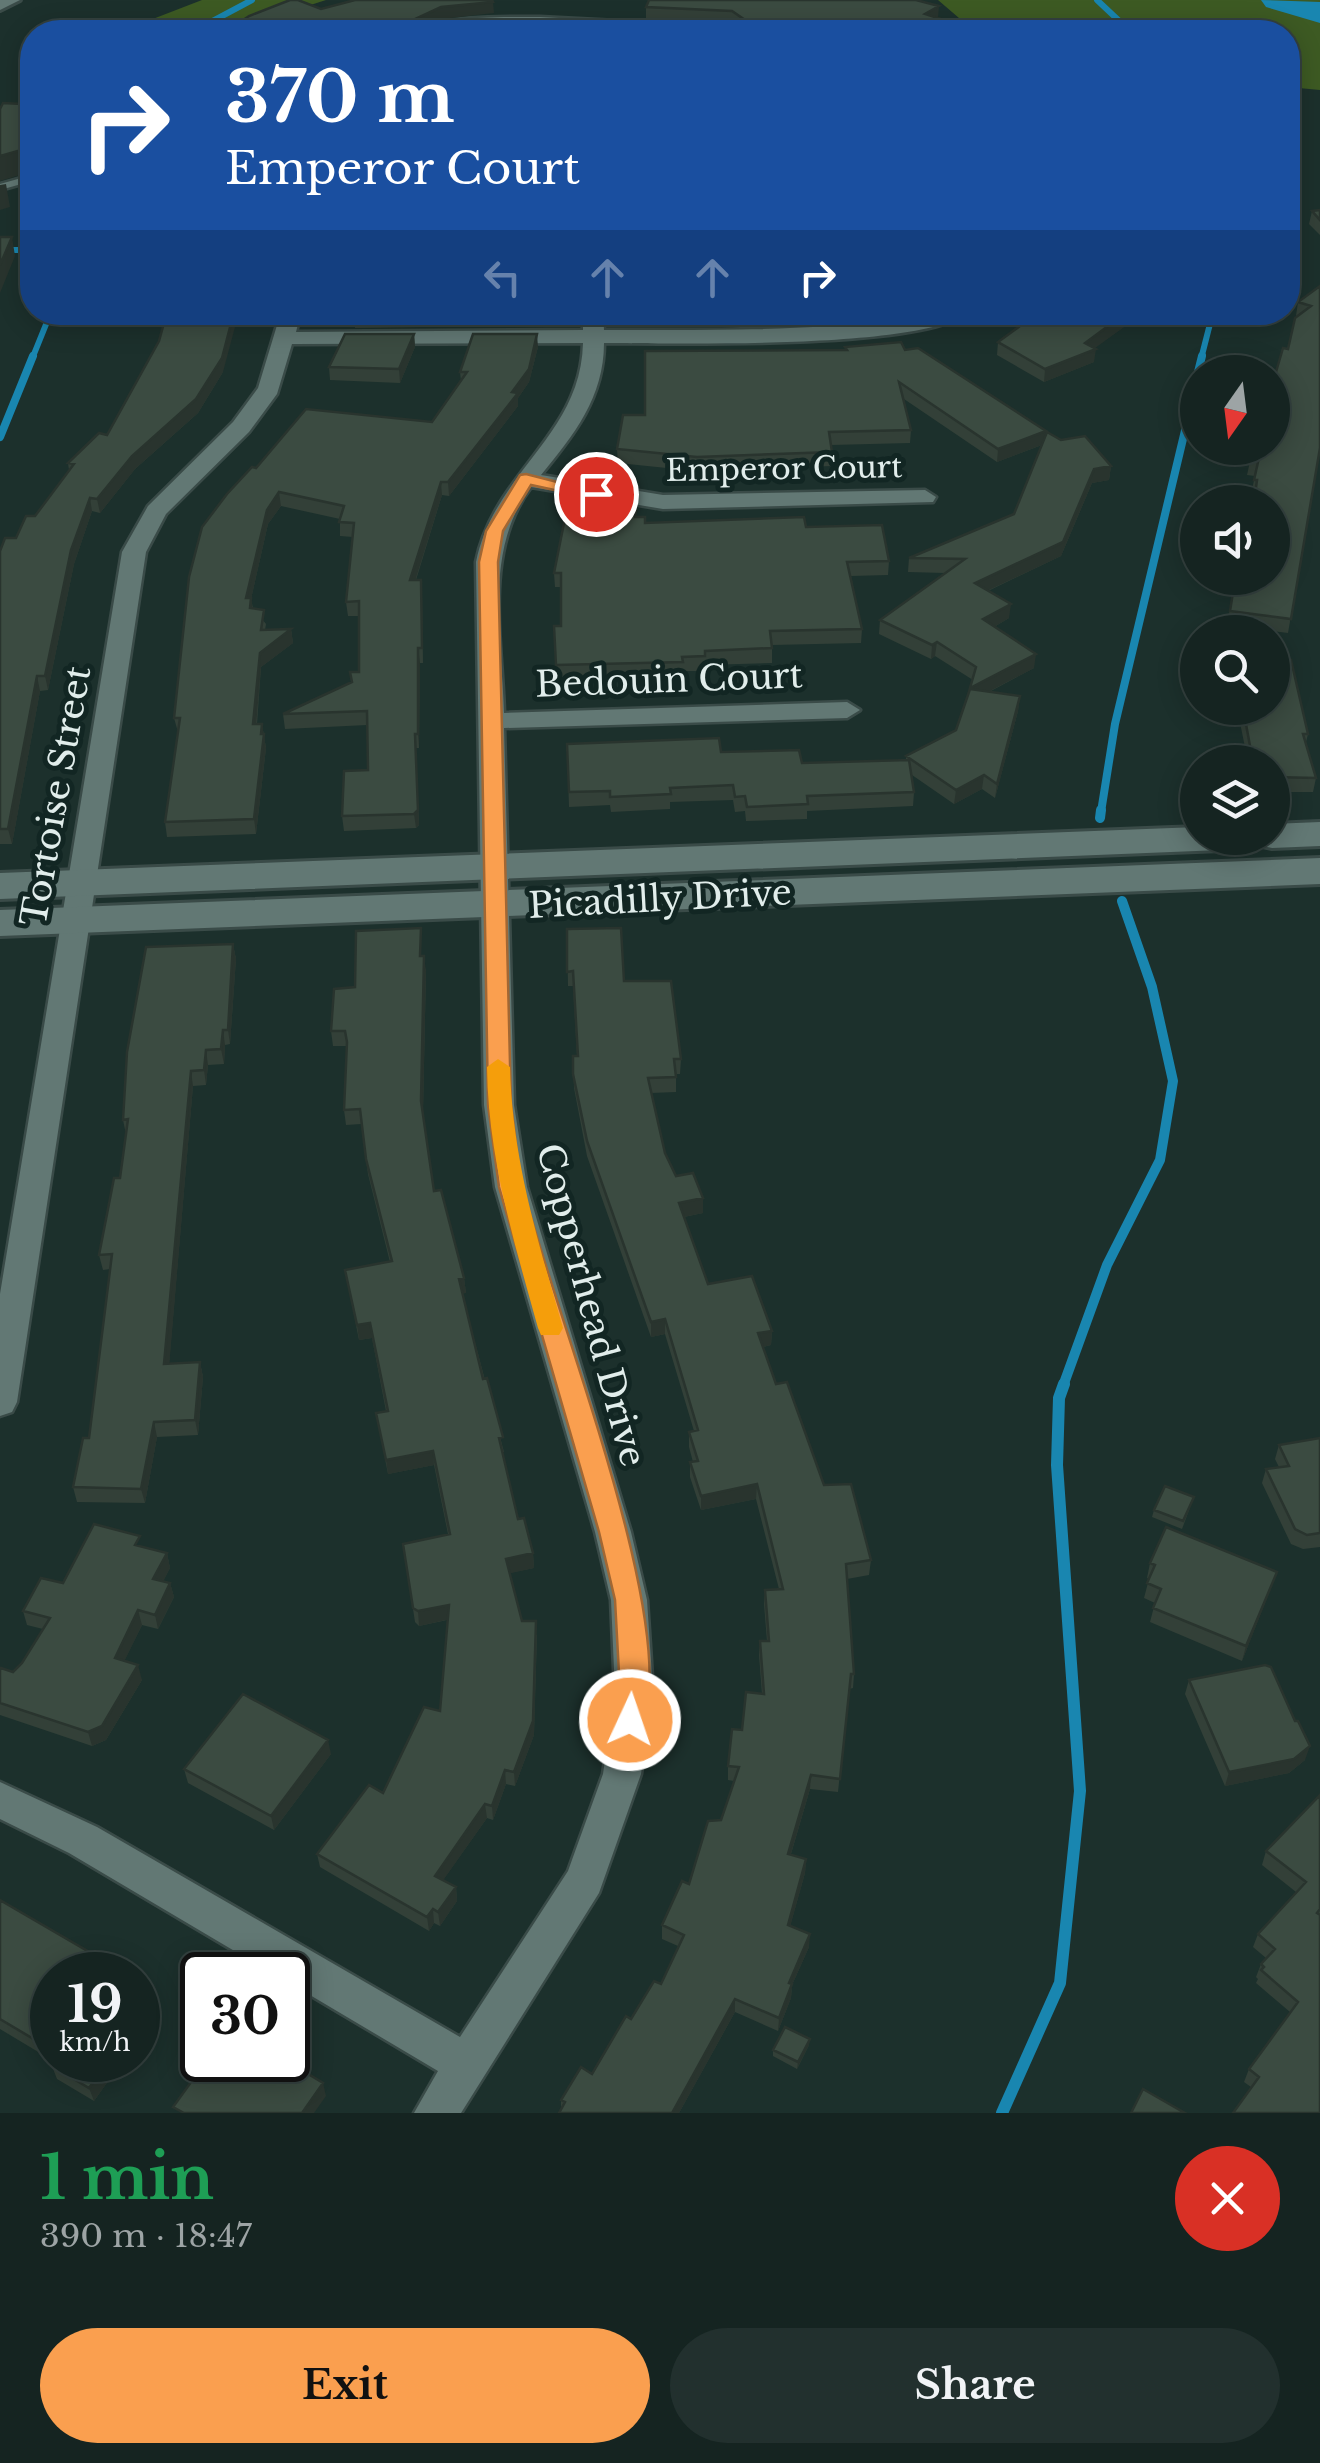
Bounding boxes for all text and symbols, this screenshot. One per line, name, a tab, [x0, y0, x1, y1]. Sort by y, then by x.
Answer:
text: 370 m	[225, 54, 455, 141]
icon: right	[60, 60, 190, 190]
text: Emperor Court	[225, 140, 580, 196]
icon: left	[475, 250, 530, 305]
icon: ahead	[580, 250, 635, 305]
icon: ahead	[685, 250, 740, 305]
icon: right	[790, 250, 845, 305]
north arrow	[1180, 355, 1290, 465]
map controls	[1180, 355, 1290, 855]
street label: Emperor Court	[665, 448, 903, 489]
pin	[554, 452, 639, 537]
icon: arrive	[569, 467, 624, 522]
button: sound	[1180, 485, 1290, 595]
button: search	[1180, 615, 1290, 725]
street label: Bedouin Court	[535, 653, 803, 706]
street label: Tortoise Street	[11, 663, 100, 929]
button: layers	[1180, 745, 1290, 855]
street label: Picadilly Drive	[527, 870, 793, 927]
street label: Copperhead Drive	[528, 1139, 655, 1471]
position arrow	[578, 1668, 682, 1772]
speed limit sign: 30	[180, 1952, 310, 2082]
text: 19	[67, 1973, 123, 2036]
text: km/h	[60, 2027, 130, 2058]
text: 1 min	[40, 2141, 214, 2215]
button: close	[1175, 2146, 1280, 2251]
text: 390 m · 18:47	[40, 2216, 252, 2256]
button: Exit	[40, 2328, 650, 2443]
button: Share	[670, 2328, 1280, 2443]

